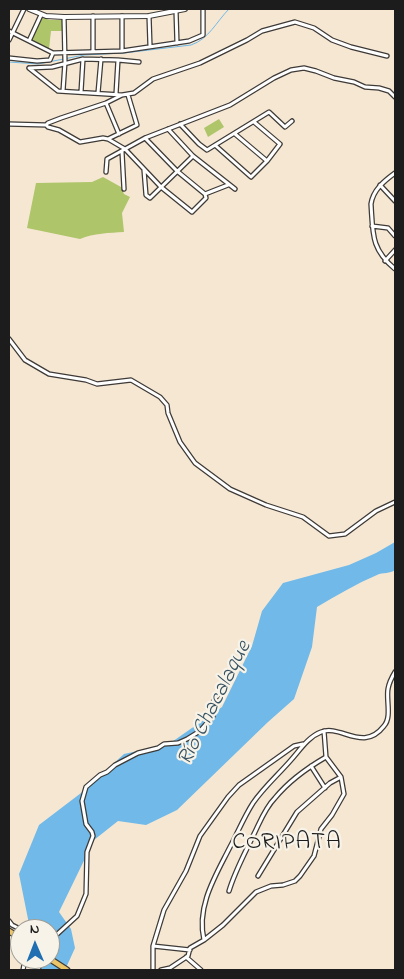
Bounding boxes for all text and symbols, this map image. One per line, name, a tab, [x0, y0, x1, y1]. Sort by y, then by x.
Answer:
water label: Río Chacalaque	[173, 637, 259, 771]
district label: CORIPATA	[231, 830, 343, 858]
north arrow	[10, 919, 60, 969]
text: N	[30, 919, 40, 940]

